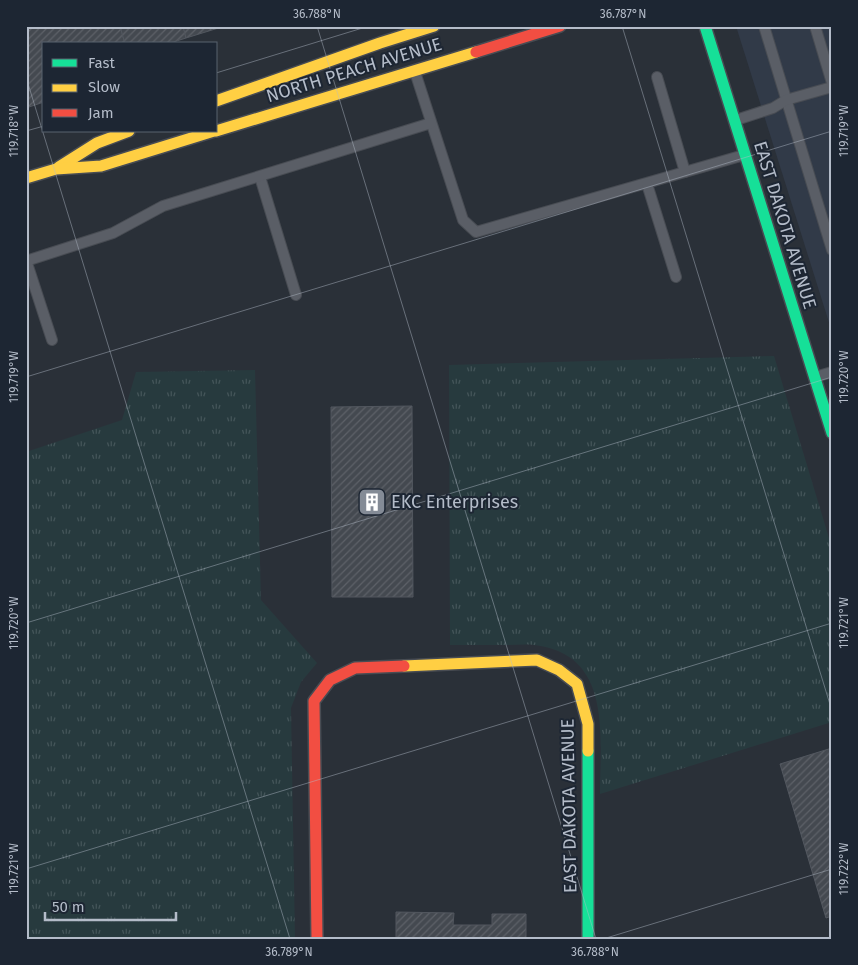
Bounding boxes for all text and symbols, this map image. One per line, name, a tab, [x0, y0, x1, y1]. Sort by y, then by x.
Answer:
text: 36.788°N	[293, 7, 341, 21]
text: 36.787°N	[600, 7, 646, 21]
street label: NORTH PEACH AVENUE	[264, 33, 444, 107]
legend	[42, 42, 218, 132]
text: Fast	[88, 54, 115, 72]
text: Slow	[88, 78, 120, 96]
text: Jam	[88, 104, 114, 122]
text: 119.718°W	[7, 105, 21, 157]
text: 119.719°W	[837, 105, 851, 157]
street label: EAST DAKOTA AVENUE	[749, 138, 821, 312]
text: 119.720°W	[837, 350, 851, 404]
text: 119.719°W	[7, 351, 21, 403]
building icon: EKC Enterprises	[357, 487, 387, 517]
place label: EKC Enterprises	[391, 491, 518, 513]
text: 119.720°W	[7, 596, 21, 650]
text: 119.721°W	[837, 597, 851, 649]
street label: EAST DAKOTA AVENUE	[556, 719, 582, 893]
text: 119.721°W	[7, 843, 21, 895]
text: 119.722°W	[837, 843, 851, 895]
scale bar	[45, 890, 176, 922]
text: 50 m	[52, 898, 85, 916]
text: 36.789°N	[265, 945, 313, 959]
text: 36.788°N	[571, 945, 619, 959]

